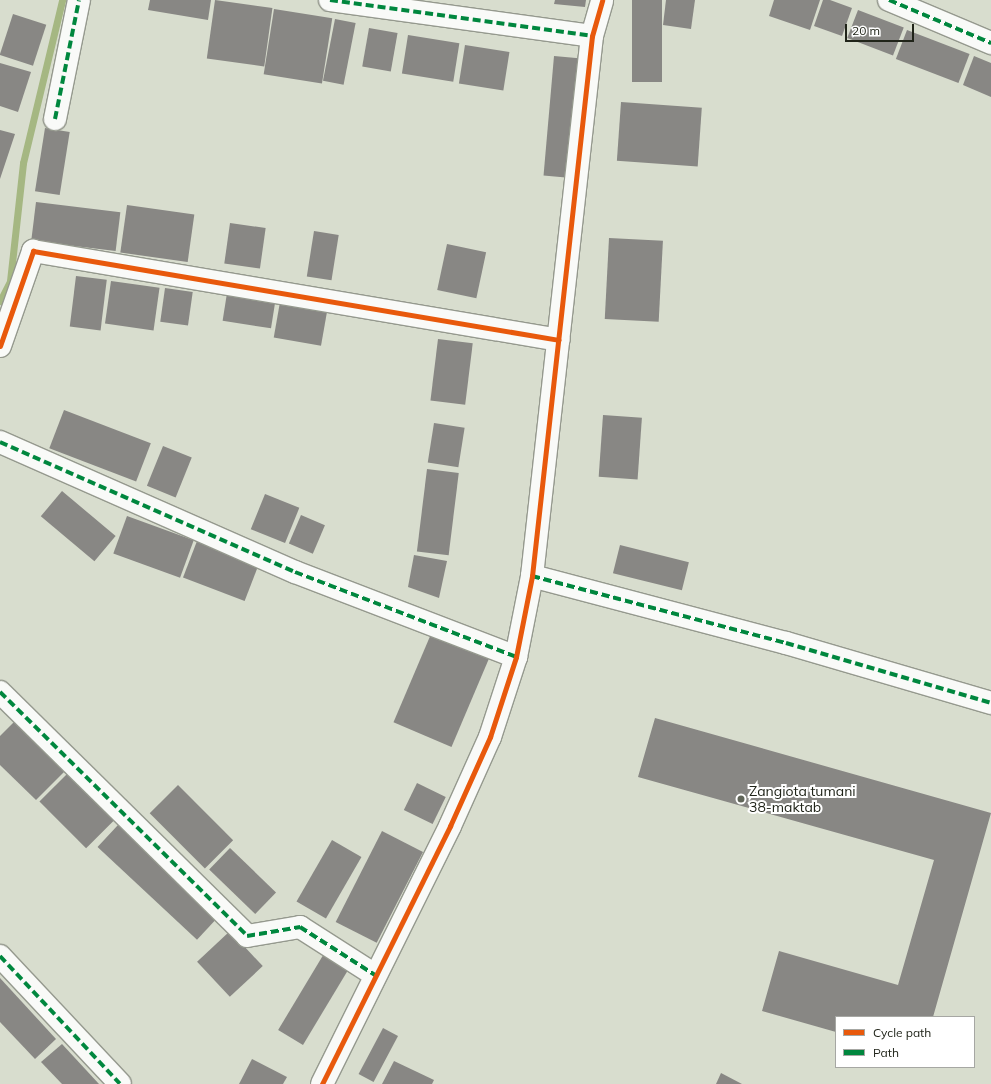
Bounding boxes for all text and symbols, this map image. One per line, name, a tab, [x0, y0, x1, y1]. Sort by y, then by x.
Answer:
scale bar	[847, 16, 916, 42]
text: 20 m	[852, 23, 880, 38]
place label: Zangiota tumani 38-maktab	[749, 783, 856, 816]
marker: Zangiota tumani 38-maktab	[736, 794, 746, 804]
legend	[835, 1016, 975, 1068]
text: Cycle path	[873, 1025, 931, 1040]
text: Path	[873, 1045, 899, 1060]

